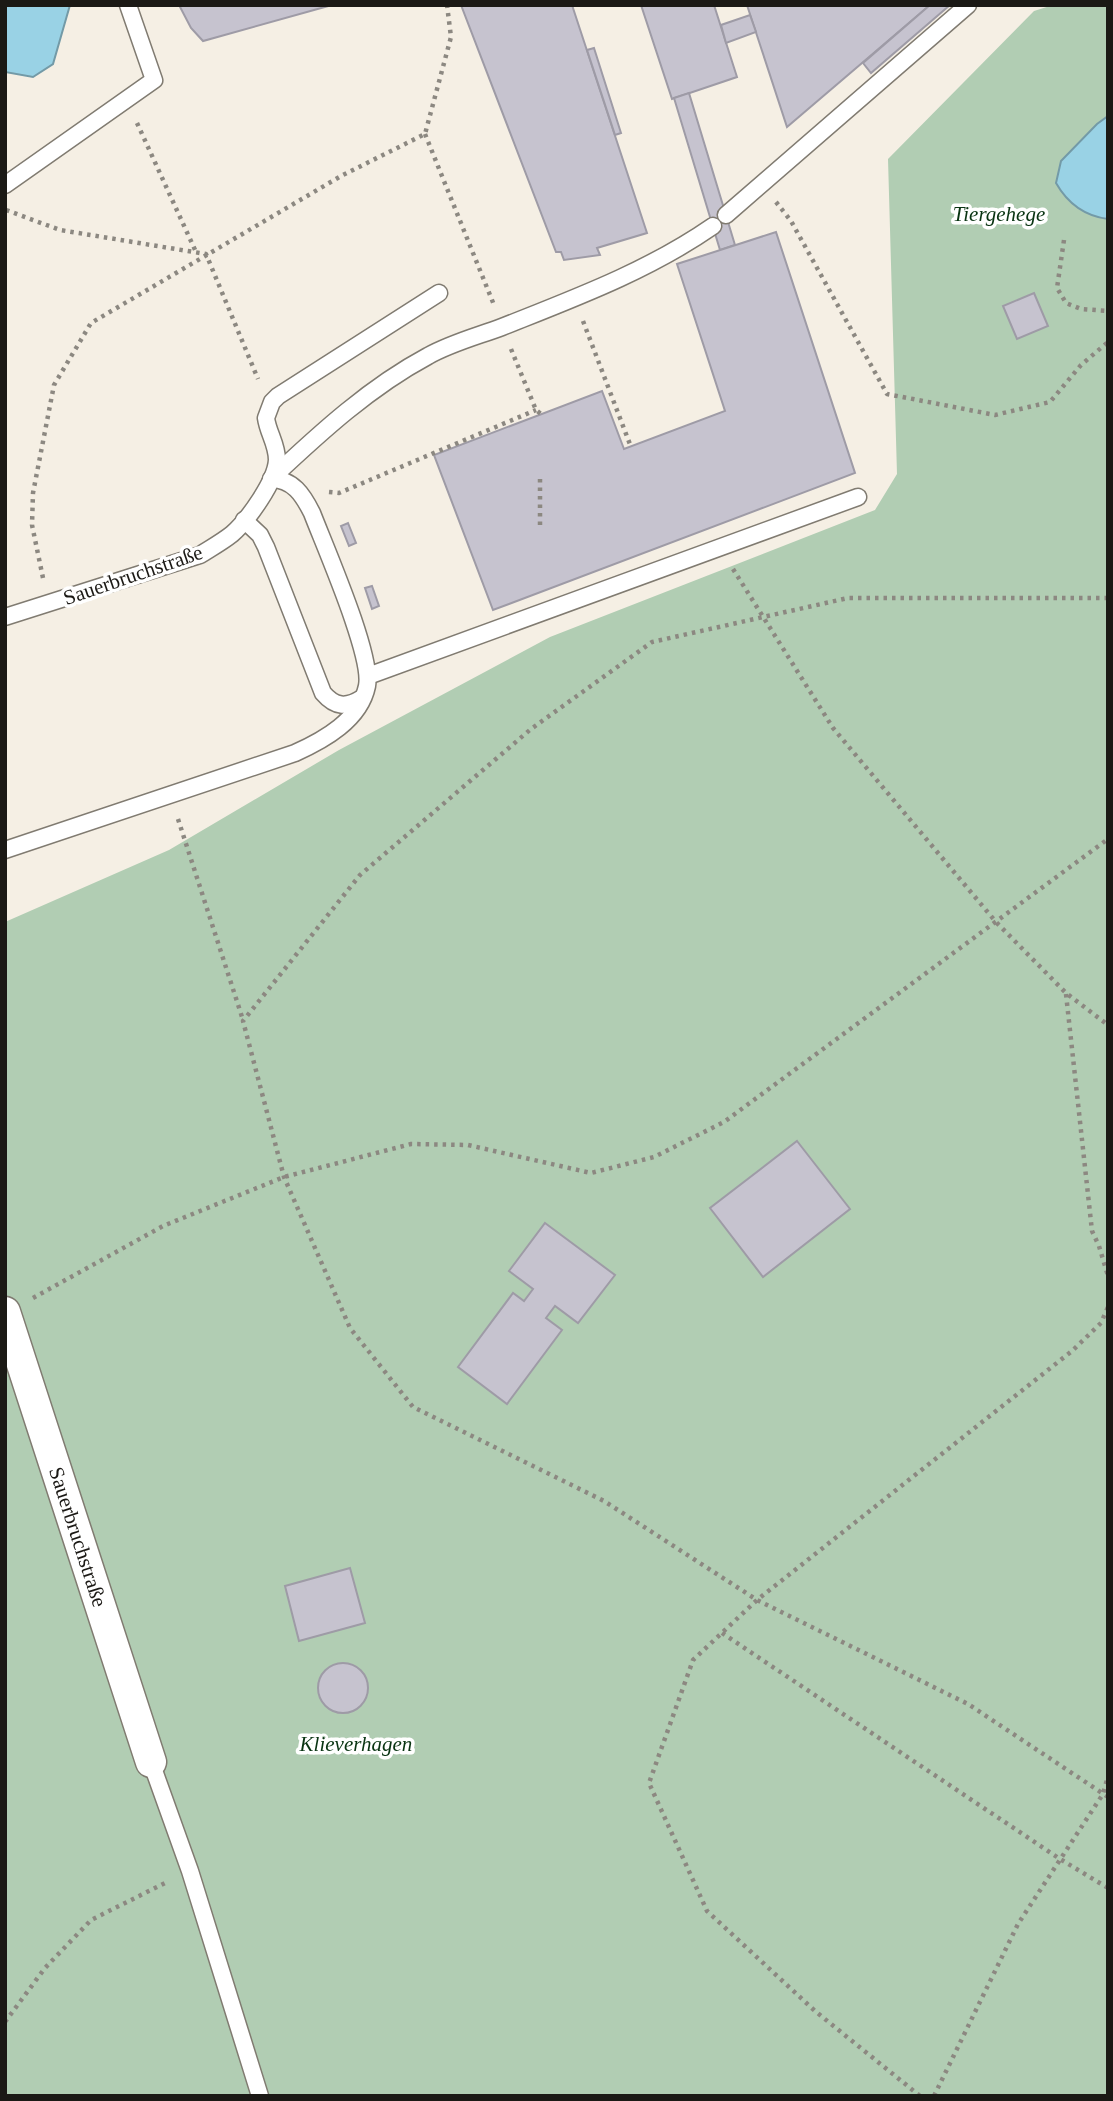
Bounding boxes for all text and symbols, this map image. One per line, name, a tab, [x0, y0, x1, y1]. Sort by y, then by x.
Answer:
park label: Tiergehege	[953, 202, 1045, 226]
street label: Sauerbruchstraße	[60, 540, 206, 610]
street label: Sauerbruchstraße	[44, 1464, 112, 1610]
park label: Klieverhagen	[299, 1732, 412, 1756]

